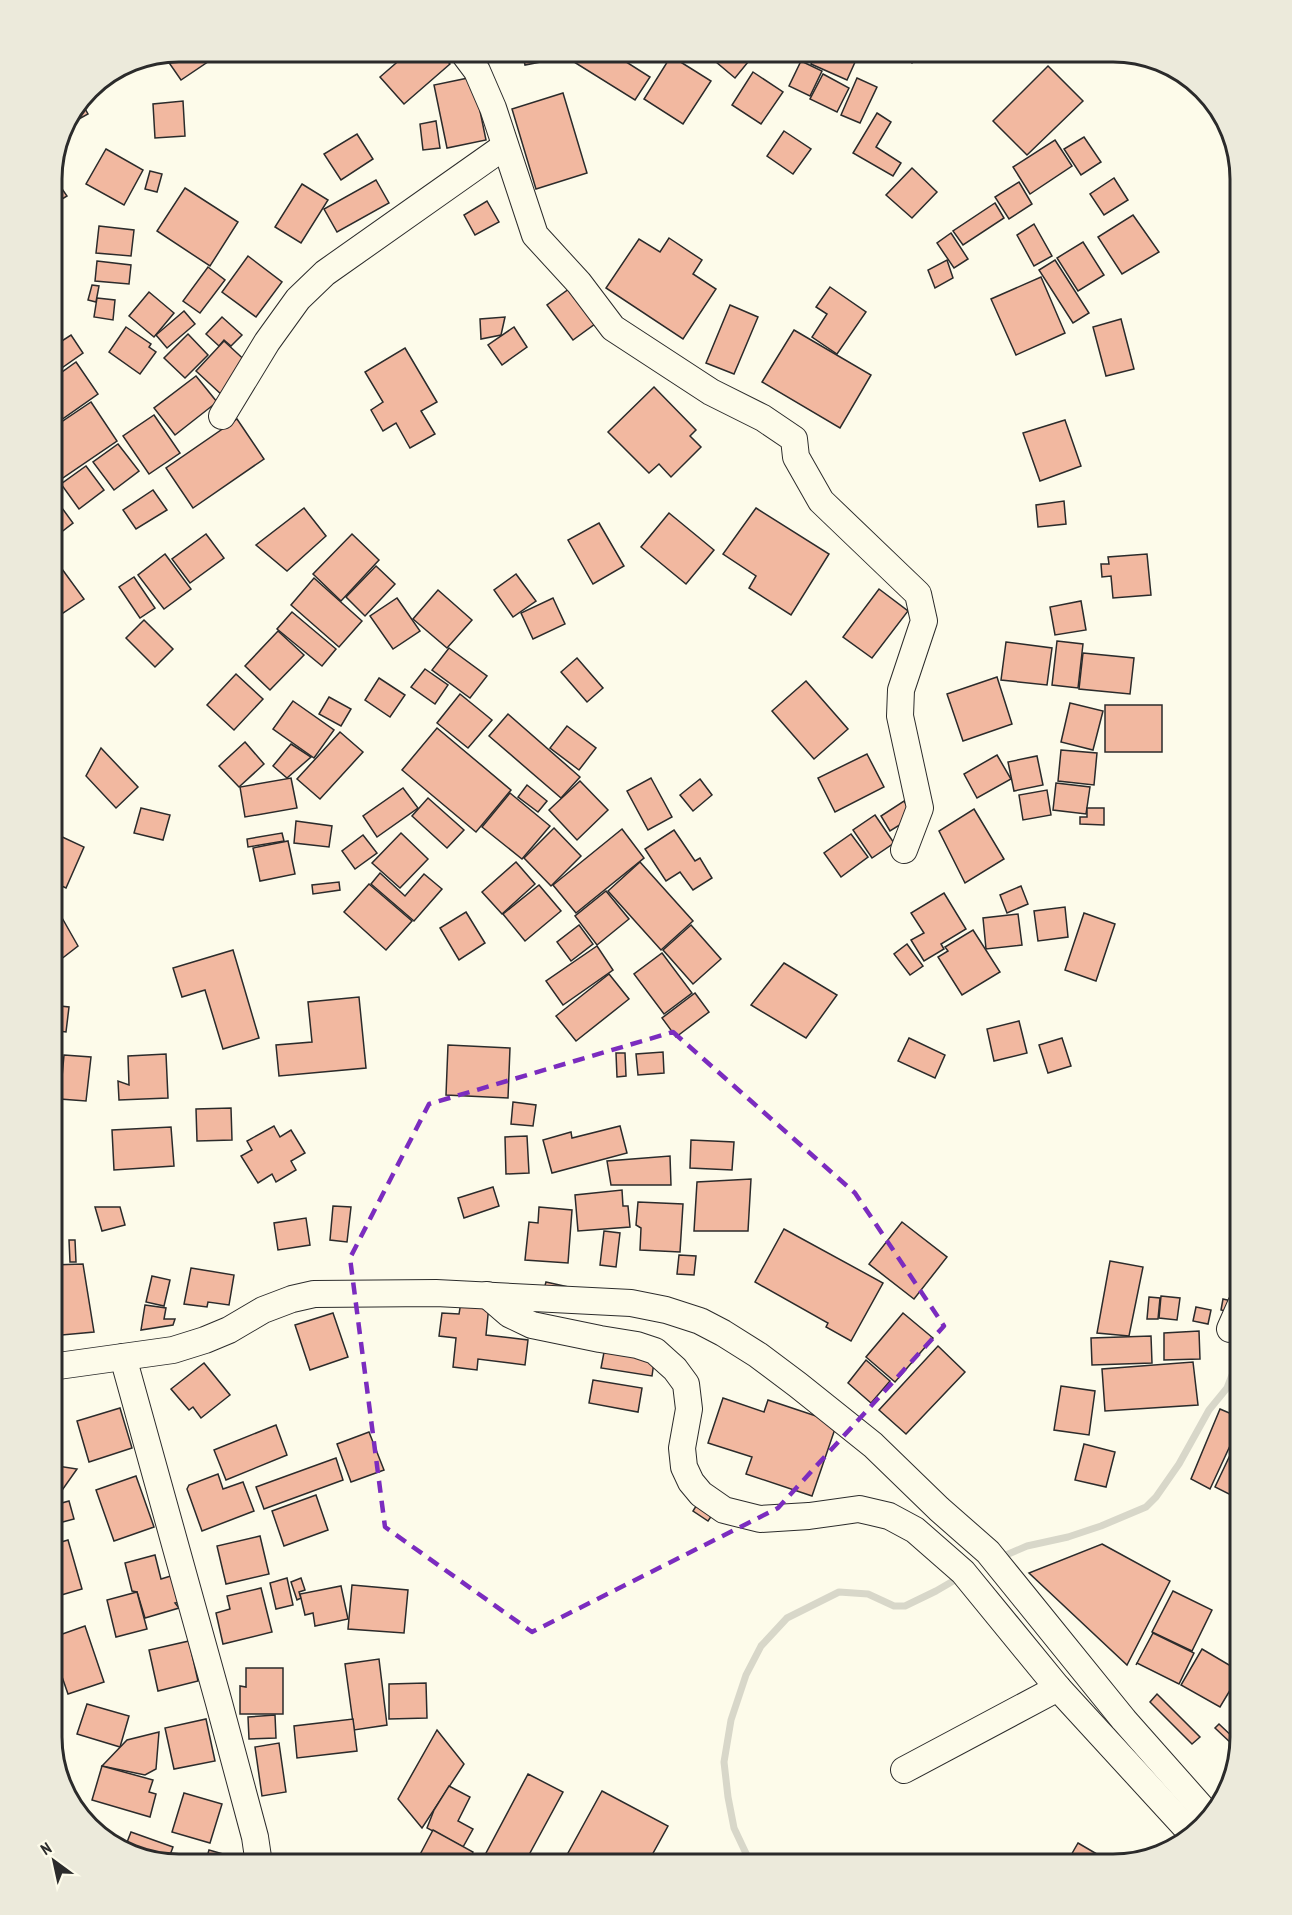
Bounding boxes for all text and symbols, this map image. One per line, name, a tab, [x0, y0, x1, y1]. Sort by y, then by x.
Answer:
north arrow	[24, 1831, 84, 1891]
text: N	[37, 1838, 55, 1859]

